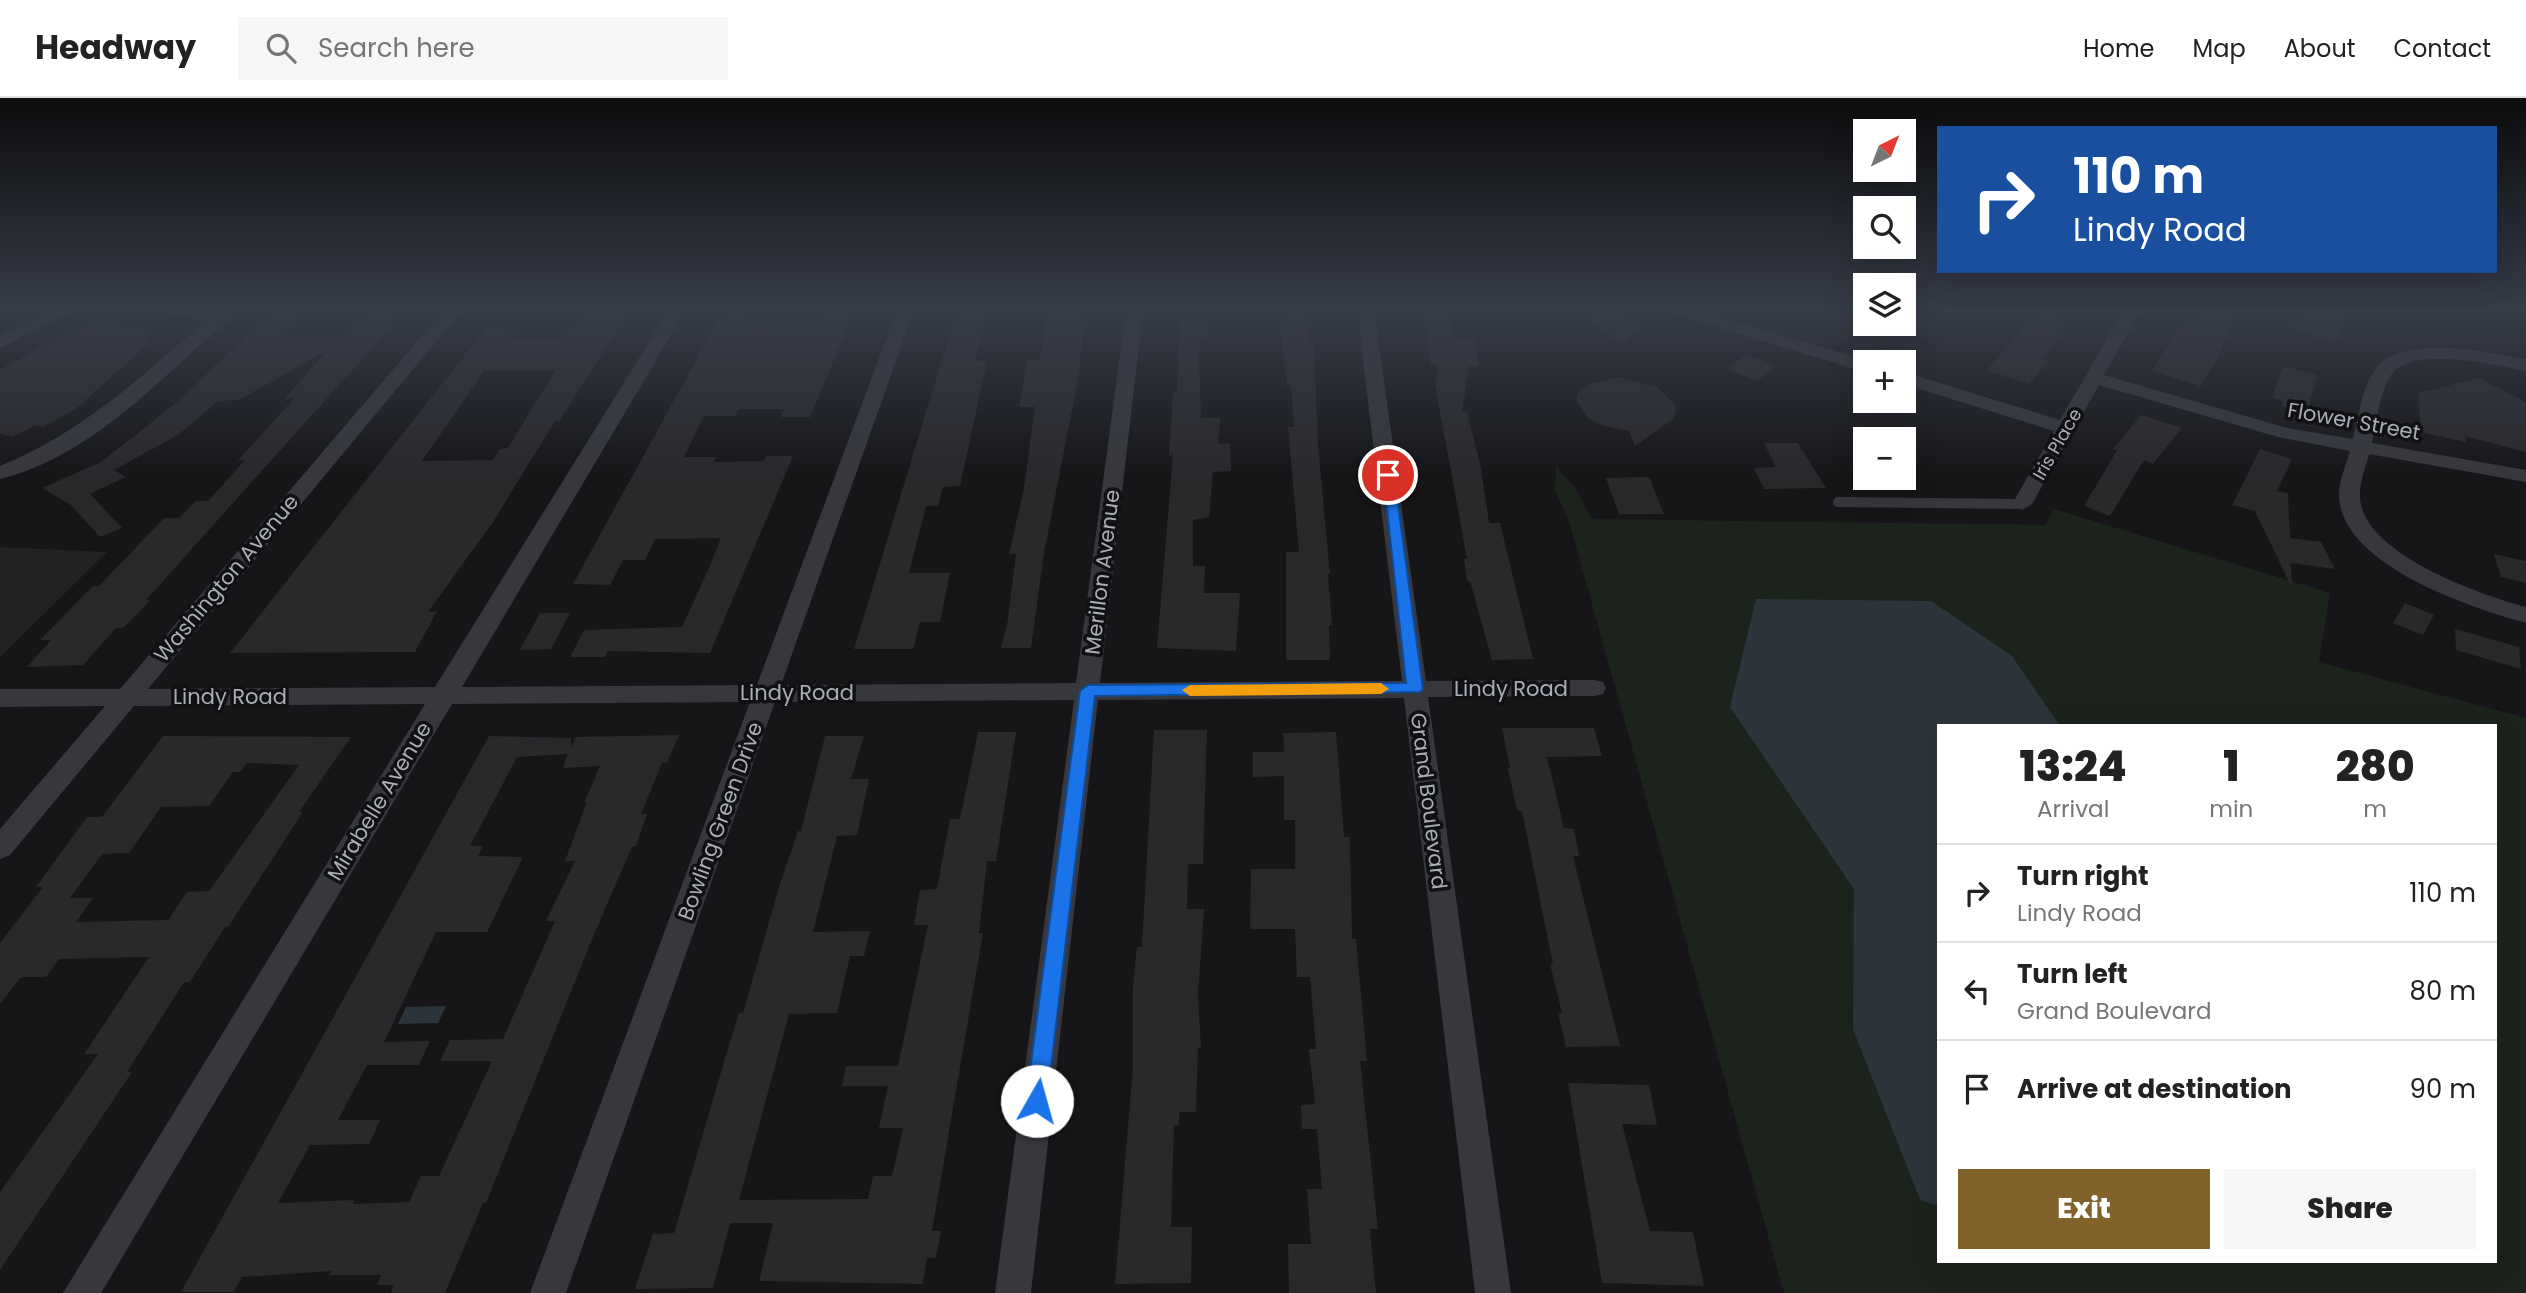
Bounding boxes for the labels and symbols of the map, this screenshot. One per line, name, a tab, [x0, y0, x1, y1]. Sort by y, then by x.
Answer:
north arrow	[1853, 119, 1916, 182]
street label: Flower Street	[2285, 395, 2423, 447]
street label: Iris Place	[2026, 404, 2088, 484]
pin	[1358, 445, 1418, 505]
street label: Washington Avenue	[147, 488, 305, 668]
street label: Merillon Avenue	[1078, 488, 1126, 656]
street label: Lindy Road	[1454, 674, 1568, 703]
street label: Lindy Road	[740, 678, 854, 707]
street label: Lindy Road	[173, 682, 287, 711]
street label: Grand Boulevard	[1404, 711, 1454, 891]
street label: Mirabelle Avenue	[320, 716, 438, 886]
street label: Bowling Green Drive	[671, 718, 769, 924]
position arrow	[1000, 1064, 1074, 1138]

